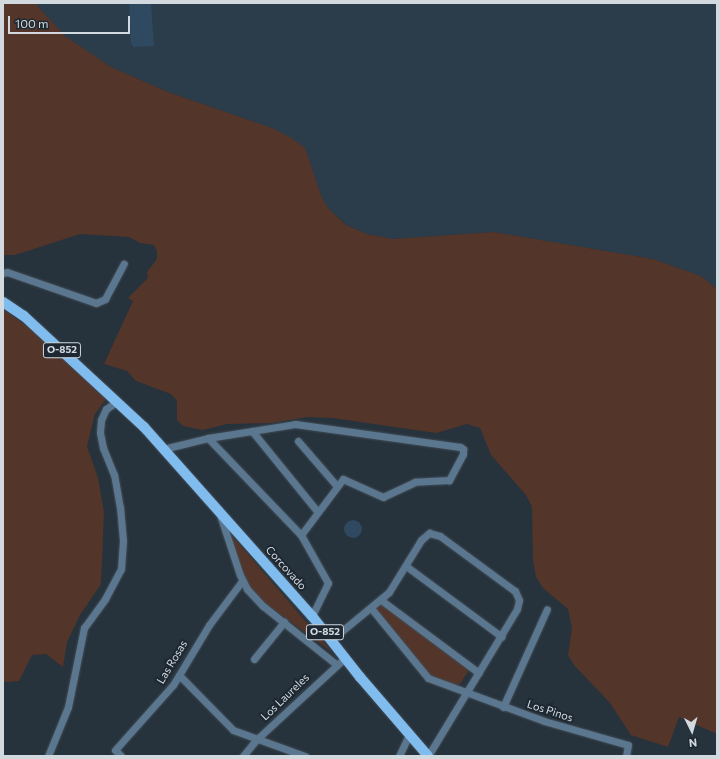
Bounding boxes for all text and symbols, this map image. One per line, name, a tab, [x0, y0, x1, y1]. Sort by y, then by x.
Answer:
scale bar	[10, 8, 132, 34]
text: 100 m	[15, 16, 49, 30]
road number: O-852	[42, 342, 82, 358]
street label: Corcovado	[263, 543, 309, 593]
road number: O-852	[305, 624, 345, 640]
street label: Las Rosas	[154, 638, 190, 686]
street label: Los Laureles	[258, 671, 312, 723]
street label: Los Pinos	[525, 697, 575, 725]
north arrow	[672, 711, 712, 751]
text: N	[688, 737, 698, 750]

